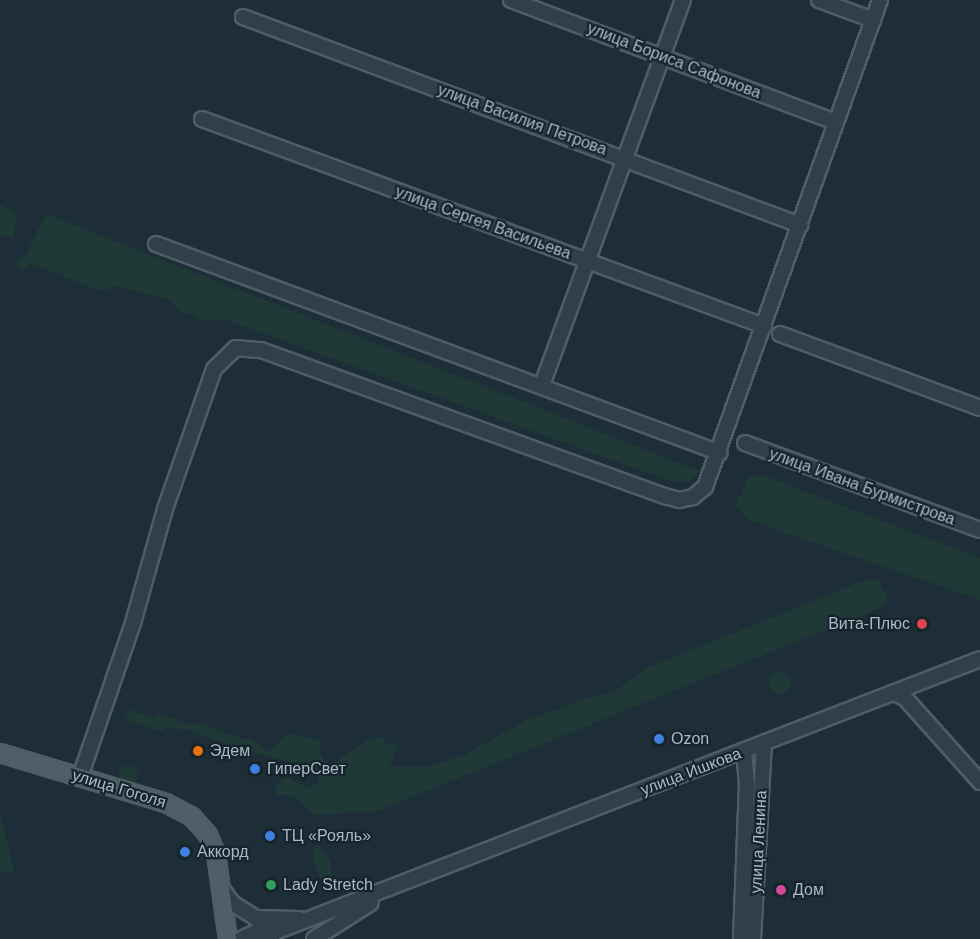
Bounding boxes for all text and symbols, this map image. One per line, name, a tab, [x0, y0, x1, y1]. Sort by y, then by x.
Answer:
street label: улица Бориса Сафонова	[584, 19, 764, 103]
street label: улица Василия Петрова	[435, 80, 609, 160]
street label: улица Сергея Васильева	[393, 182, 573, 264]
street label: улица Ивана Бурмистрова	[766, 444, 958, 530]
place label: Вита-Плюс	[828, 614, 910, 634]
marker: Вита-Плюс	[915, 617, 929, 631]
place label: Ozon	[671, 729, 709, 749]
marker: Ozon	[652, 732, 666, 746]
place label: Эдем	[210, 741, 250, 761]
marker: Эдем	[191, 744, 205, 758]
street label: улица Ишкова	[638, 744, 744, 800]
place label: ГиперСвет	[267, 759, 346, 779]
marker: ГиперСвет	[248, 762, 262, 776]
street label: улица Гоголя	[70, 766, 168, 812]
street label: улица Ленина	[747, 790, 771, 894]
place label: ТЦ «Рояль»	[282, 826, 371, 846]
marker: ТЦ «Рояль»	[263, 829, 277, 843]
place label: Аккорд	[197, 842, 249, 862]
marker: Аккорд	[178, 845, 192, 859]
place label: Lady Stretch	[283, 875, 373, 895]
marker: Lady Stretch	[264, 878, 278, 892]
place label: Дом	[793, 880, 824, 900]
marker: Дом	[774, 883, 788, 897]

